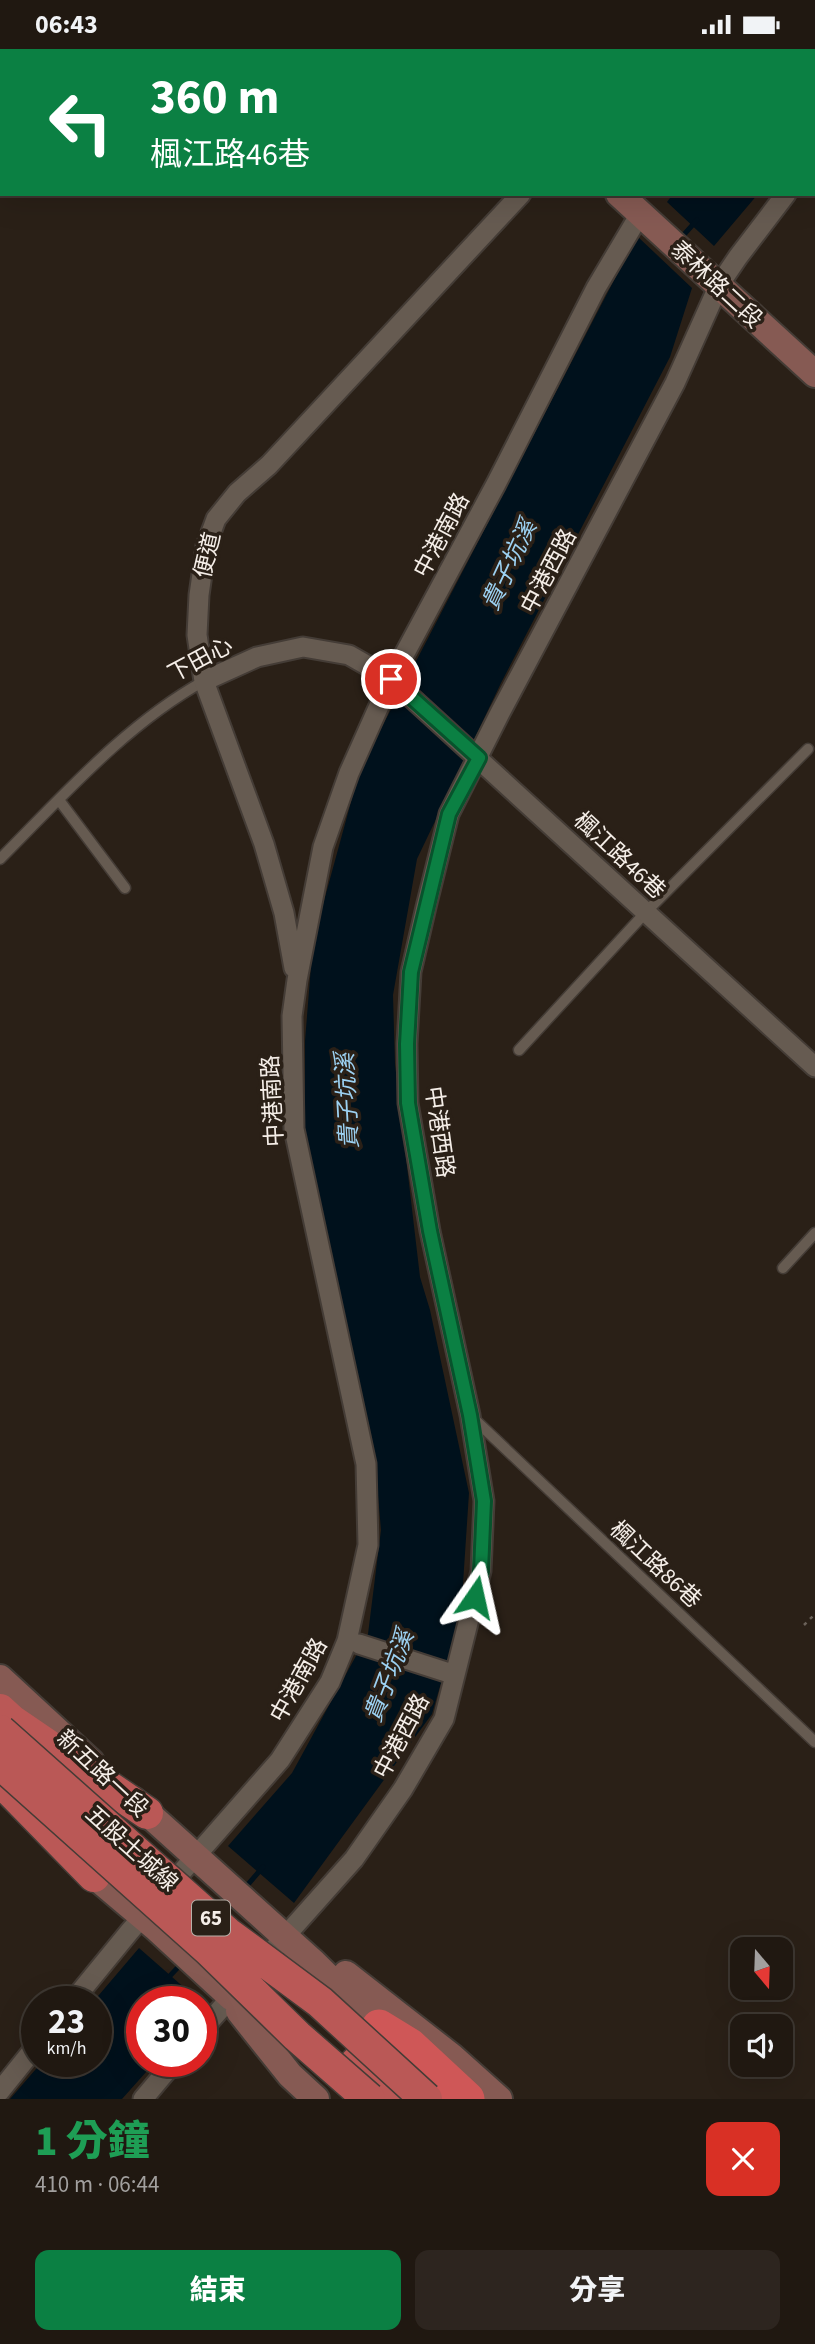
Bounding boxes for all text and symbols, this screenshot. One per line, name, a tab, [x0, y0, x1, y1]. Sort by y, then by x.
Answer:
text: 06:43	[35, 6, 98, 43]
text: 360 m	[150, 63, 279, 133]
icon: left	[35, 77, 126, 168]
text: 楓江路46巷	[150, 132, 310, 178]
street label: 泰林路二段	[663, 233, 770, 336]
street label: 中港南路	[405, 487, 478, 584]
water label: 貴子坑溪	[473, 512, 547, 616]
street label: 中港西路	[512, 523, 585, 620]
street label: 便道	[186, 529, 229, 581]
street label: 下田心	[162, 629, 238, 690]
pin	[361, 649, 421, 709]
icon: arrive	[372, 660, 410, 698]
street label: 楓江路46巷	[566, 804, 673, 907]
water label: 貴子坑溪	[327, 1049, 367, 1150]
street label: 中港南路	[254, 1054, 291, 1148]
street label: 中港西路	[417, 1084, 462, 1180]
street label: 楓江路86巷	[602, 1513, 709, 1616]
position arrow	[438, 1560, 512, 1634]
water label: 貴子坑溪	[356, 1622, 424, 1727]
street label: 中港南路	[262, 1632, 335, 1728]
street label: 中港西路	[365, 1688, 438, 1785]
street label: 新五路一段	[49, 1722, 156, 1825]
street label: 五股土城線	[78, 1798, 185, 1899]
road number: 65	[192, 1901, 230, 1935]
north arrow	[730, 1937, 793, 2000]
map controls	[730, 1937, 793, 2077]
speed limit sign: 30	[126, 1986, 217, 2077]
text: 23	[48, 1997, 85, 2047]
button: sound	[730, 2014, 793, 2077]
text: km/h	[47, 2036, 86, 2061]
text: 1 分鐘	[35, 2112, 150, 2172]
button: close	[706, 2122, 780, 2196]
text: 410 m · 06:44	[35, 2168, 159, 2201]
button: 結束	[35, 2250, 401, 2330]
button: 分享	[415, 2250, 780, 2330]

